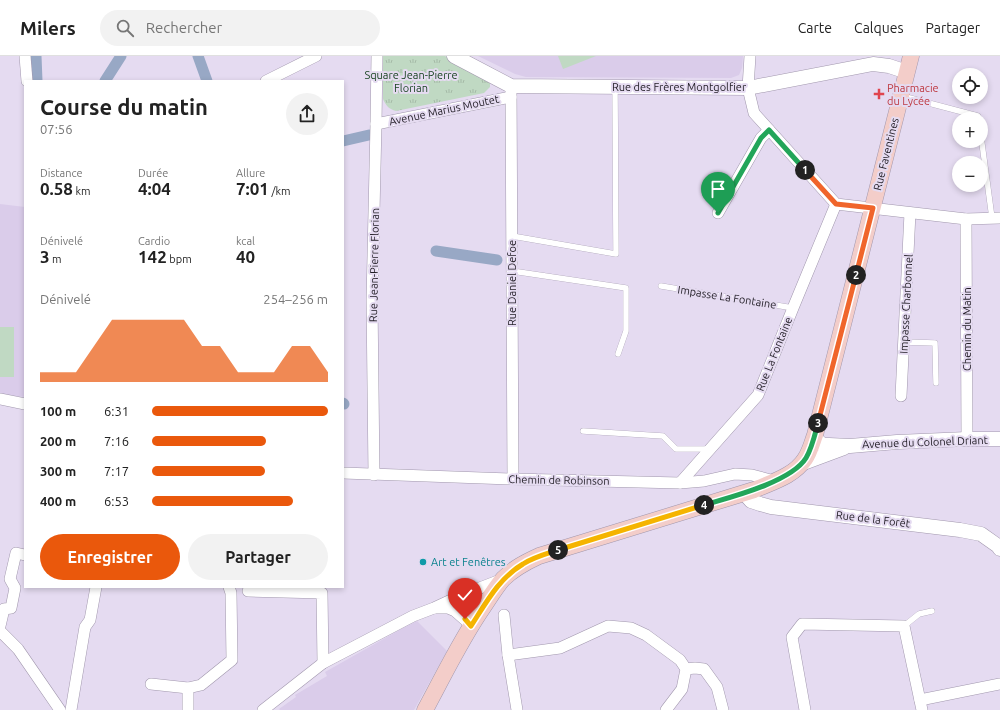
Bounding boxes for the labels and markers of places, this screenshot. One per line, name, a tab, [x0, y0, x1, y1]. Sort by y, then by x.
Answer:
place label: Pharmacie du Lycée	[887, 82, 939, 107]
marker: Pharmacie du Lycée	[874, 89, 884, 99]
pin: 1	[795, 160, 815, 180]
pin	[701, 172, 735, 213]
pin: 2	[846, 265, 866, 285]
pin: 3	[808, 413, 828, 433]
pin: 4	[694, 495, 714, 515]
pin: 5	[548, 540, 568, 560]
place label: Art et Fenêtres	[431, 556, 506, 568]
marker: Art et Fenêtres	[418, 557, 428, 567]
pin	[448, 578, 482, 619]

